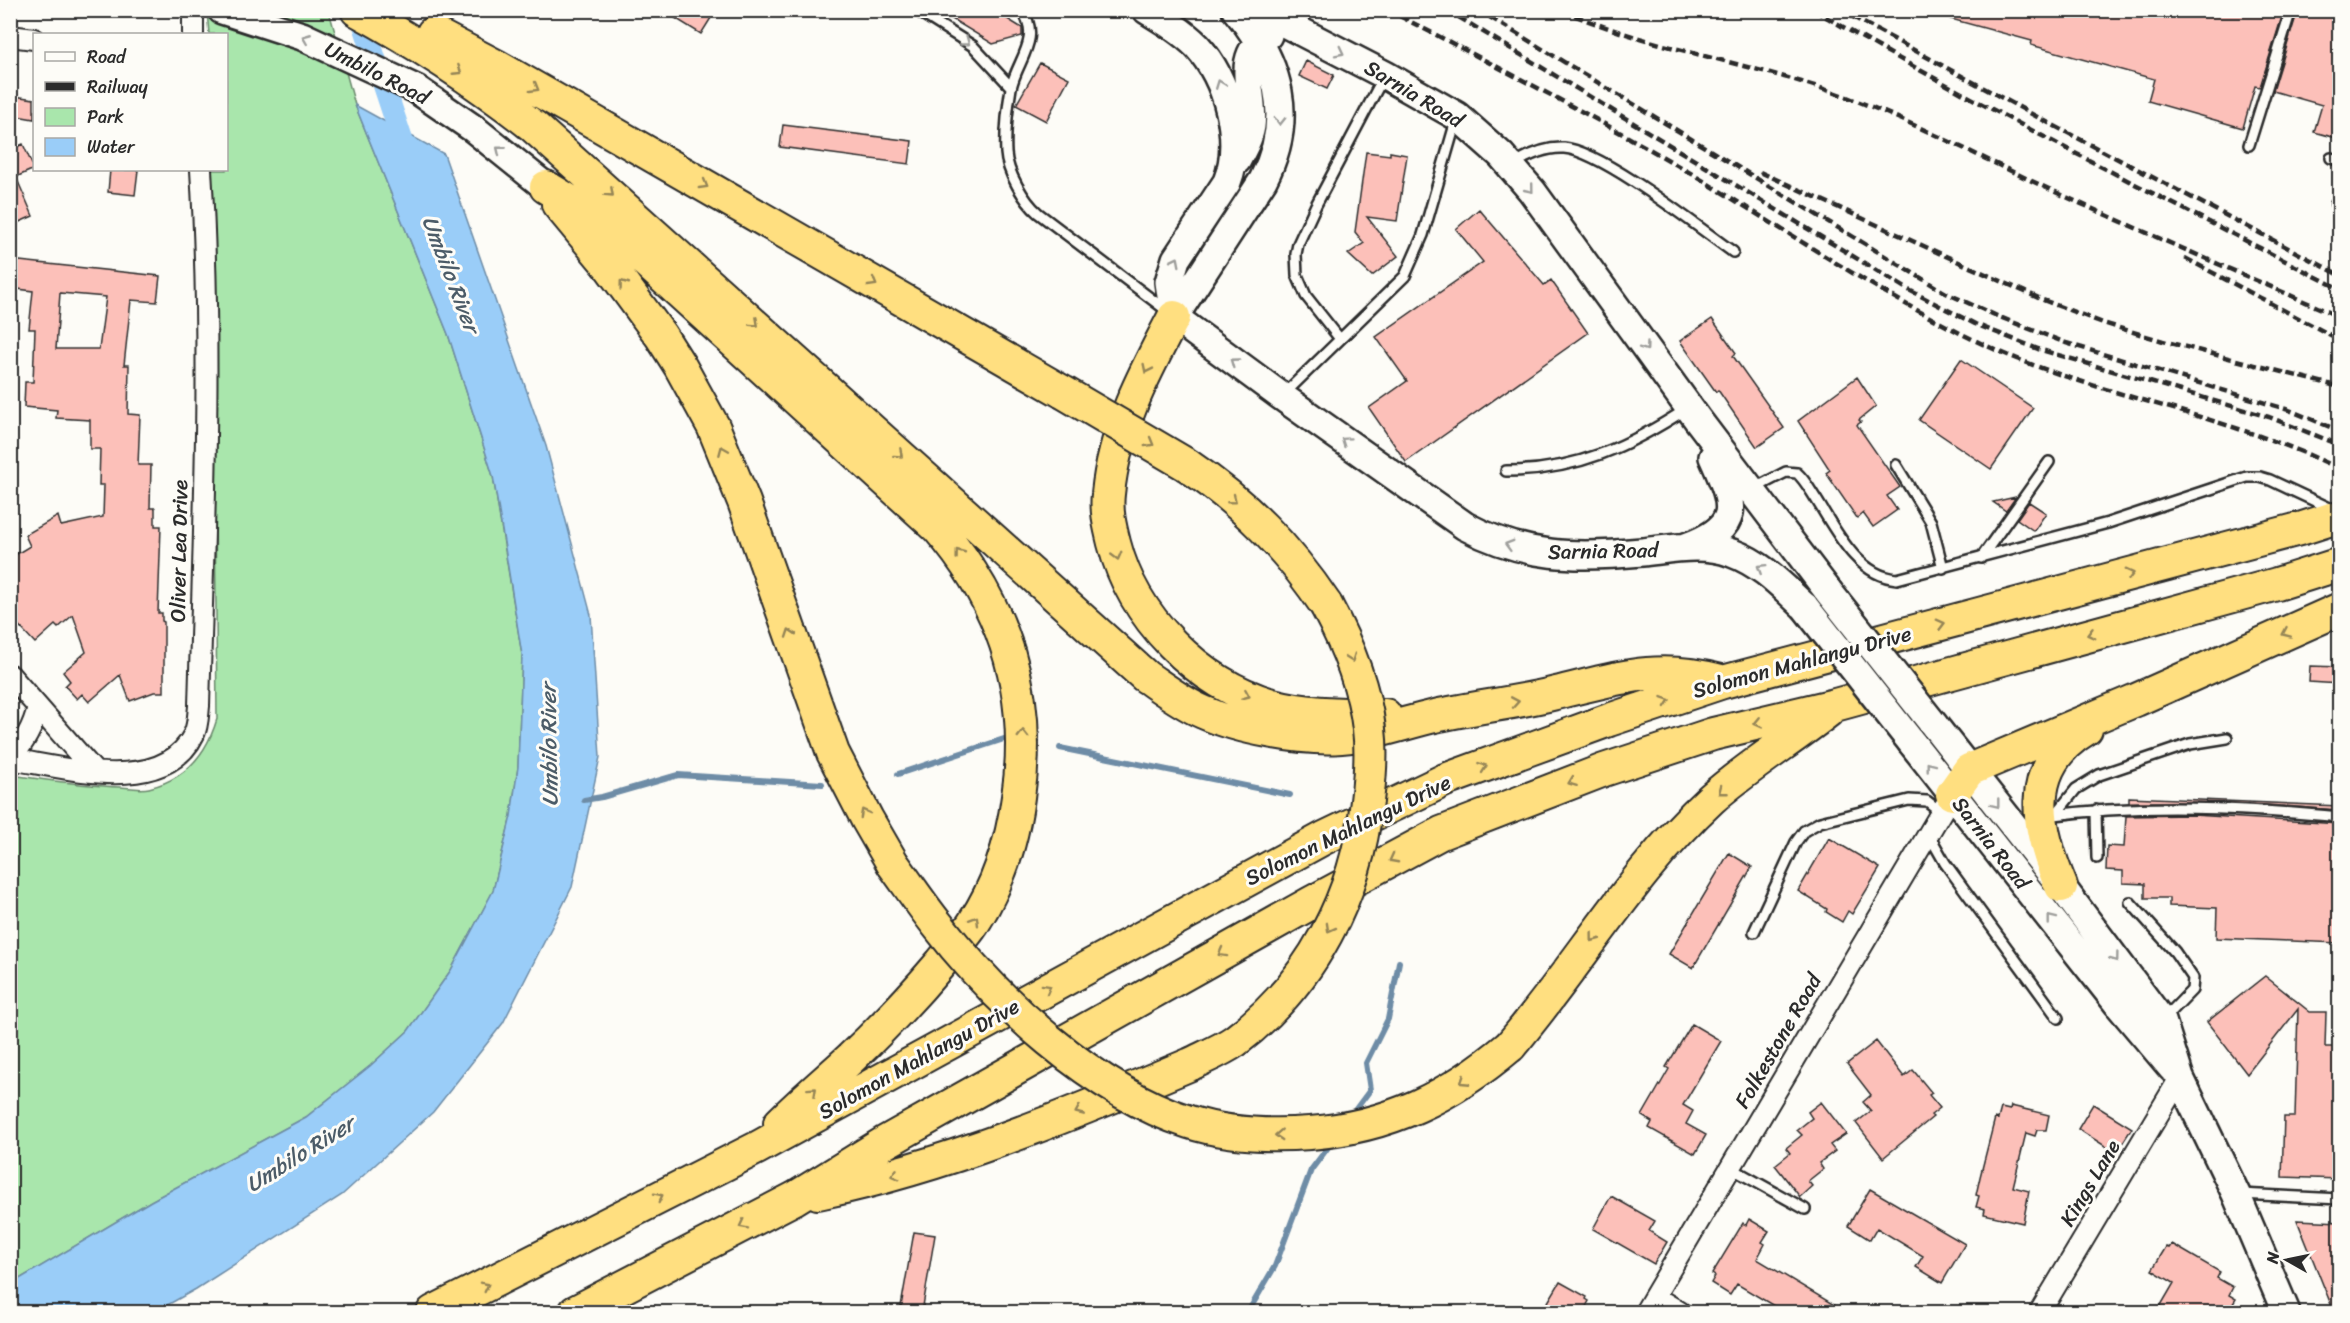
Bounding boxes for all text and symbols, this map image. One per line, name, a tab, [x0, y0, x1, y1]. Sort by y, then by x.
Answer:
street label: Umbilo Road	[318, 30, 438, 117]
legend	[33, 33, 228, 171]
one-way arrow	[301, 33, 312, 45]
one-way arrow	[959, 35, 970, 46]
text: Road	[87, 41, 127, 73]
one-way arrow	[1334, 45, 1344, 56]
street label: Sarnia Road	[1357, 49, 1473, 140]
one-way arrow	[451, 64, 462, 75]
text: Railway	[87, 71, 149, 103]
one-way arrow	[1215, 79, 1227, 90]
one-way arrow	[529, 81, 539, 92]
text: Park	[87, 101, 124, 133]
one-way arrow	[1274, 116, 1286, 125]
text: Water	[87, 131, 136, 163]
one-way arrow	[496, 147, 507, 158]
one-way arrow	[698, 178, 708, 189]
one-way arrow	[1523, 182, 1534, 193]
one-way arrow	[603, 186, 613, 197]
water label: Umbilo River	[411, 210, 493, 342]
one-way arrow	[1169, 256, 1181, 267]
one-way arrow	[867, 275, 877, 287]
one-way arrow	[619, 279, 630, 290]
one-way arrow	[748, 316, 758, 327]
one-way arrow	[1638, 340, 1649, 351]
one-way arrow	[1230, 358, 1241, 369]
one-way arrow	[1143, 363, 1155, 374]
one-way arrow	[1143, 436, 1154, 447]
one-way arrow	[1341, 437, 1352, 448]
one-way arrow	[718, 445, 730, 456]
one-way arrow	[893, 447, 903, 458]
street label: Oliver Lea Drive	[159, 479, 199, 623]
one-way arrow	[1226, 493, 1237, 504]
street label: Sarnia Road	[1547, 531, 1660, 571]
one-way arrow	[1504, 540, 1515, 552]
one-way arrow	[955, 548, 966, 559]
one-way arrow	[1110, 551, 1123, 561]
one-way arrow	[1757, 564, 1767, 576]
one-way arrow	[2124, 569, 2135, 581]
street label: Solomon Mahlangu Drive	[1688, 614, 1916, 710]
one-way arrow	[1936, 619, 1946, 631]
one-way arrow	[2282, 626, 2293, 638]
one-way arrow	[2087, 627, 2097, 639]
one-way arrow	[784, 628, 797, 639]
one-way arrow	[1343, 652, 1356, 663]
water label: Umbilo River	[528, 679, 570, 807]
one-way arrow	[1240, 688, 1251, 700]
one-way arrow	[1660, 696, 1671, 708]
one-way arrow	[1510, 697, 1519, 709]
one-way arrow	[1753, 716, 1763, 729]
one-way arrow	[1017, 729, 1029, 738]
one-way arrow	[1477, 761, 1487, 774]
one-way arrow	[1926, 761, 1937, 772]
street label: Solomon Mahlangu Drive	[1238, 763, 1458, 896]
one-way arrow	[1567, 774, 1578, 787]
one-way arrow	[1717, 783, 1728, 794]
street label: Sarnia Road	[1942, 788, 2041, 900]
one-way arrow	[1989, 797, 2000, 808]
one-way arrow	[860, 809, 871, 819]
one-way arrow	[1389, 852, 1400, 863]
one-way arrow	[2047, 914, 2058, 925]
one-way arrow	[967, 916, 979, 926]
one-way arrow	[1326, 921, 1337, 932]
one-way arrow	[1591, 931, 1602, 942]
one-way arrow	[1218, 945, 1229, 957]
one-way arrow	[2108, 952, 2119, 963]
street label: Folkestone Road	[1724, 965, 1833, 1116]
one-way arrow	[1041, 984, 1052, 996]
street label: Solomon Mahlangu Drive	[811, 988, 1027, 1130]
one-way arrow	[1459, 1074, 1470, 1085]
one-way arrow	[806, 1087, 816, 1098]
water label: Umbilo River	[238, 1103, 366, 1203]
one-way arrow	[1074, 1104, 1085, 1116]
one-way arrow	[1275, 1128, 1284, 1141]
street label: Kings Lane	[2049, 1132, 2131, 1234]
one-way arrow	[890, 1168, 900, 1181]
one-way arrow	[653, 1193, 664, 1205]
one-way arrow	[738, 1218, 749, 1230]
north arrow	[2257, 1230, 2317, 1290]
text: N	[2257, 1249, 2288, 1266]
one-way arrow	[479, 1282, 490, 1293]

